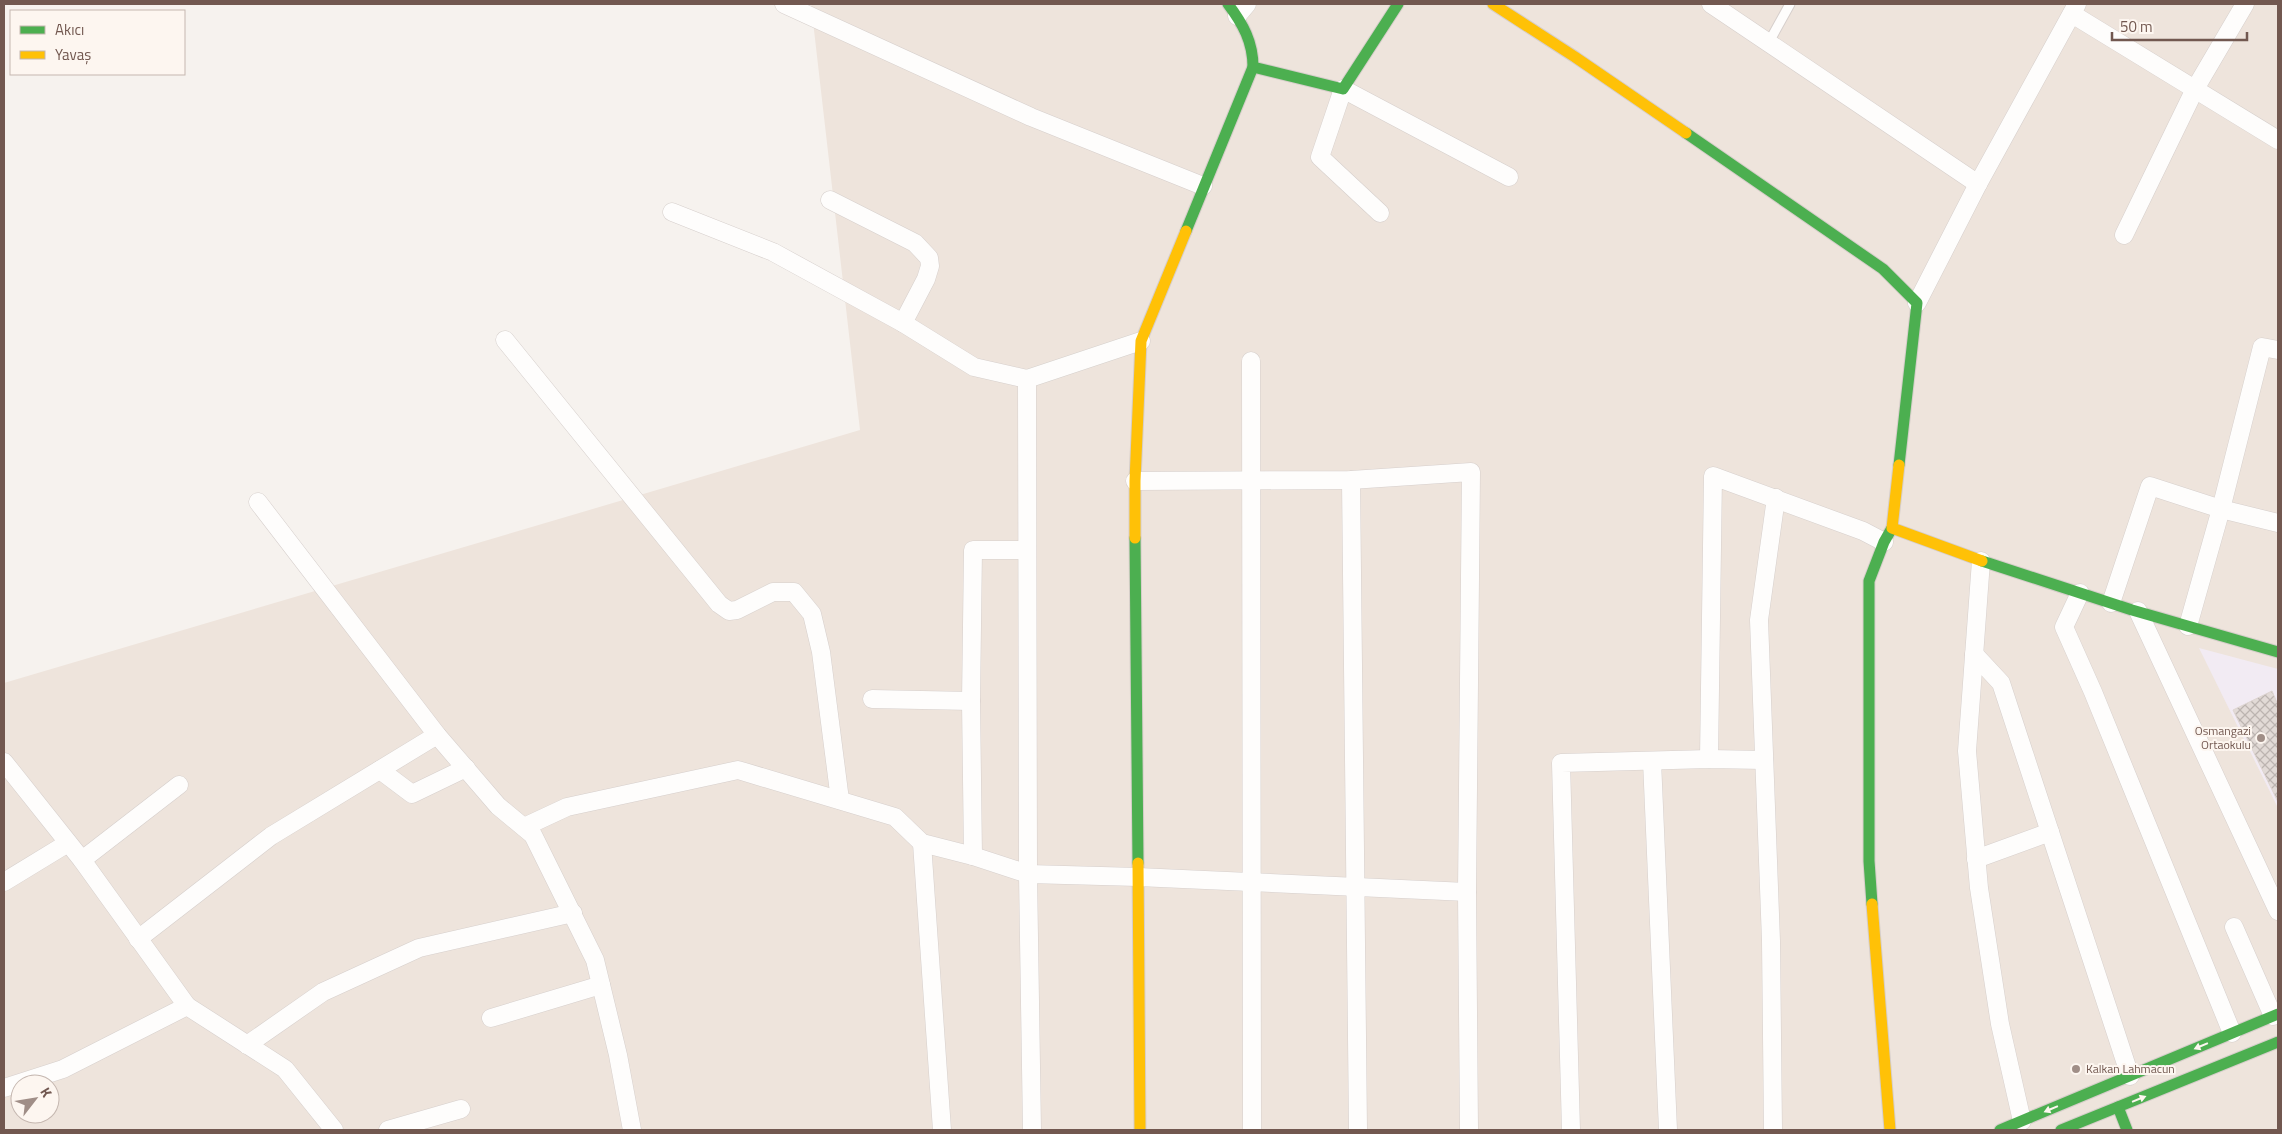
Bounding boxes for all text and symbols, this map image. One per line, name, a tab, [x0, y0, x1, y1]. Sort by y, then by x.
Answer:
legend	[10, 10, 185, 75]
scale bar	[2112, 10, 2247, 42]
text: 50 m	[2120, 15, 2153, 38]
text: Akıcı	[55, 18, 84, 41]
text: Yavaş	[55, 43, 91, 66]
place label: Osmangazi Ortaokulu	[2195, 721, 2251, 754]
marker: Osmangazi Ortaokulu	[2255, 732, 2267, 744]
one-way arrow	[2193, 1042, 2208, 1050]
place label: Kalkan Lahmacun	[2086, 1059, 2175, 1078]
marker: Kalkan Lahmacun	[2070, 1063, 2082, 1075]
north arrow	[10, 1074, 60, 1124]
text: K	[35, 1083, 58, 1102]
one-way arrow	[2132, 1094, 2146, 1102]
one-way arrow	[2043, 1105, 2058, 1113]

